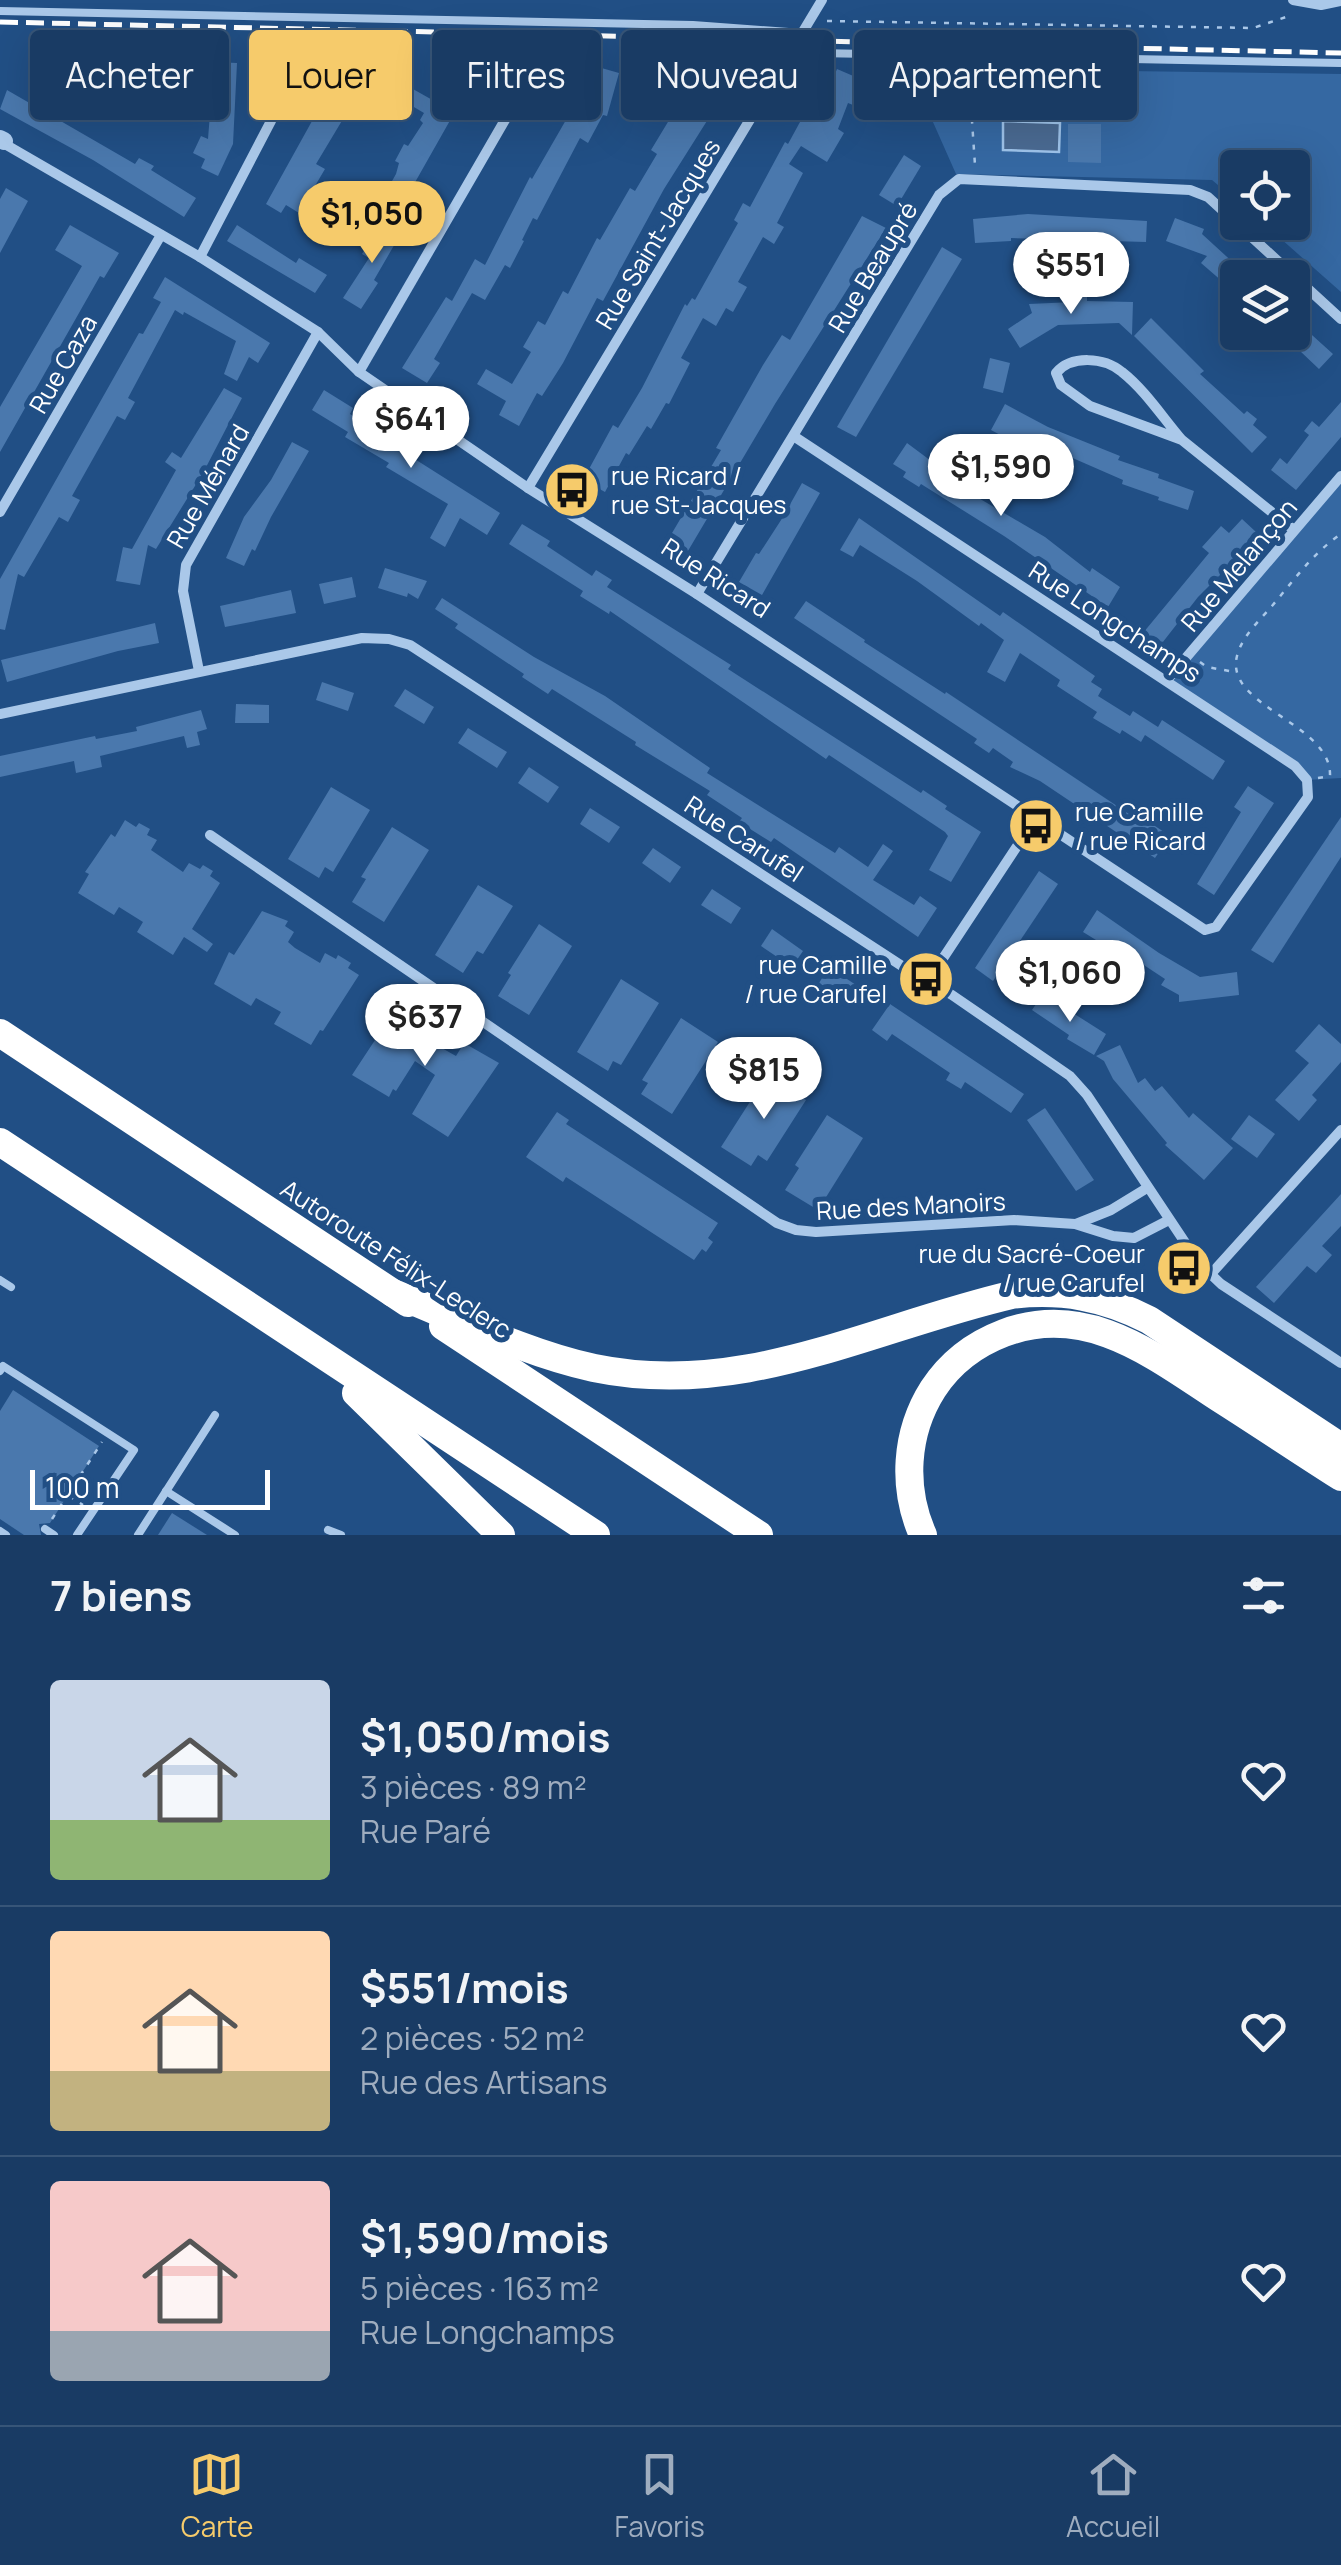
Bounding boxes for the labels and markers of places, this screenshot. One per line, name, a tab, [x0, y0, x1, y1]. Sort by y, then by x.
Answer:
pin: $1,050	[291, 181, 453, 266]
pin: $551	[1012, 232, 1130, 317]
pin: $641	[352, 386, 470, 471]
pin: $1,590	[920, 434, 1082, 519]
place label: rue Ricard / rue St-Jacques	[611, 458, 786, 522]
bus stop icon: rue Ricard / rue St-Jacques	[542, 460, 602, 520]
place label: rue Camille / rue Ricard	[1075, 794, 1206, 858]
bus stop icon: rue Camille / rue Ricard	[1006, 796, 1066, 856]
pin: $1,060	[989, 940, 1151, 1025]
place label: rue Camille / rue Carufel	[744, 947, 887, 1011]
bus stop icon: rue Camille / rue Carufel	[896, 949, 956, 1009]
pin: $637	[366, 984, 484, 1069]
pin: $815	[705, 1037, 823, 1122]
place label: rue du Sacré-Coeur / rue Carufel	[918, 1236, 1145, 1300]
bus stop icon: rue du Sacré-Coeur / rue Carufel	[1154, 1238, 1214, 1298]

